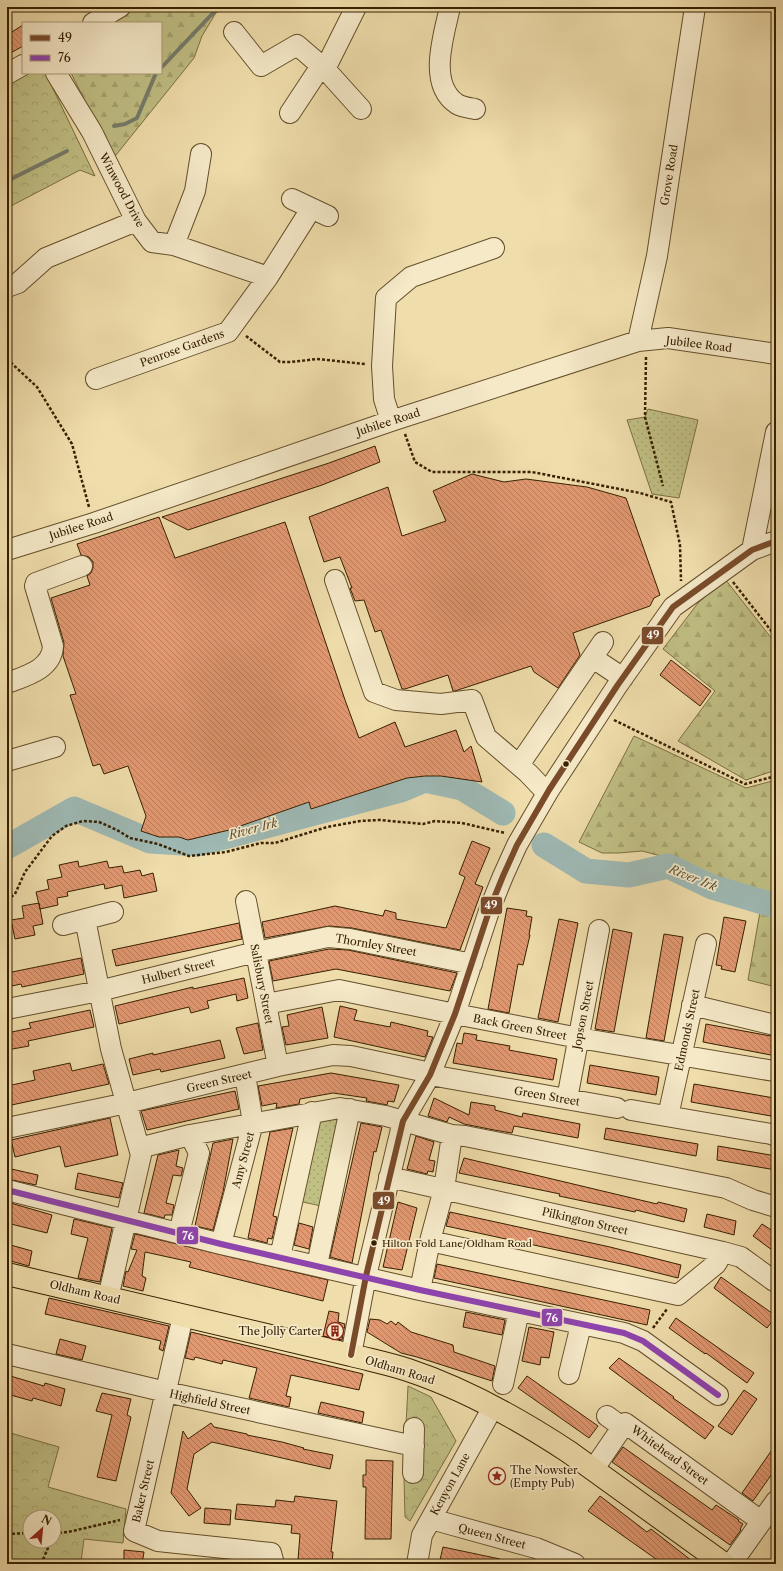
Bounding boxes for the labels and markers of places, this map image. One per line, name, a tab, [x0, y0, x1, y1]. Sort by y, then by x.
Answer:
unlabelled marker	[561, 759, 571, 769]
place label: Hilton Fold Lane/Oldham Road	[382, 1237, 532, 1250]
marker: Hilton Fold Lane/Oldham Road	[369, 1238, 379, 1248]
building icon: The Jolly Carter	[325, 1321, 345, 1341]
place label: The Jolly Carter	[239, 1324, 322, 1338]
place label: The Nowster (Empty Pub)	[510, 1463, 578, 1490]
place icon: The Nowster (Empty Pub)	[487, 1466, 507, 1486]

